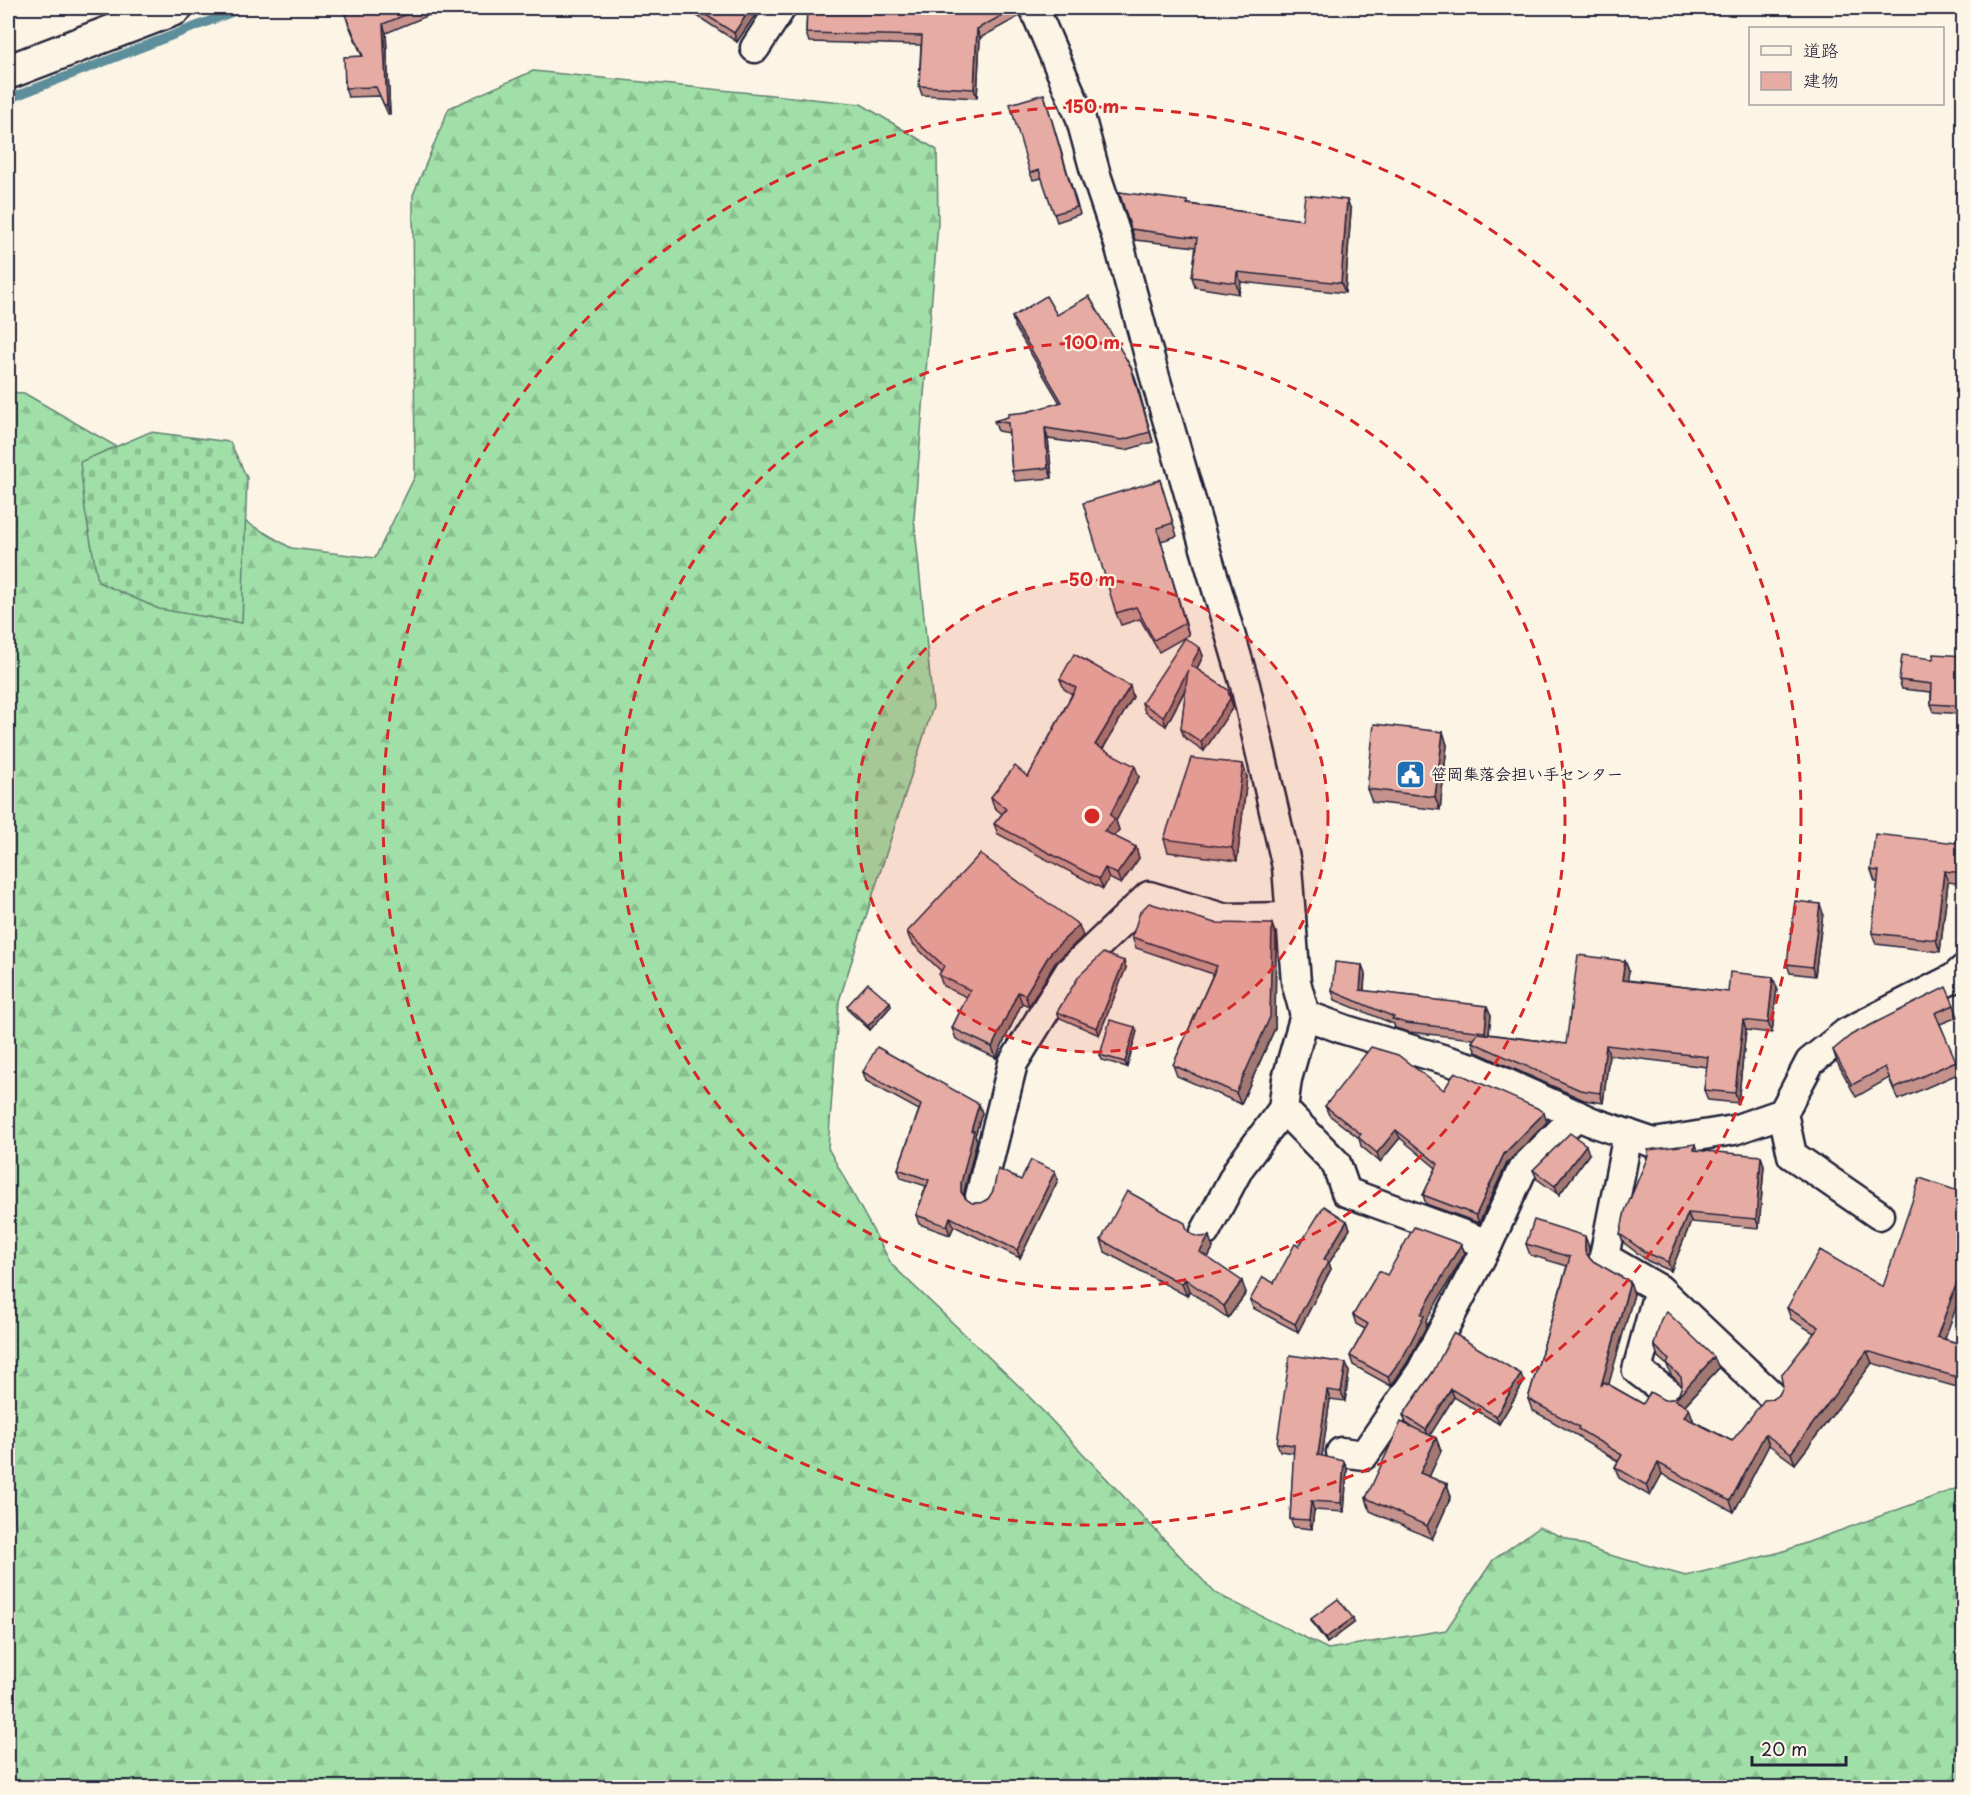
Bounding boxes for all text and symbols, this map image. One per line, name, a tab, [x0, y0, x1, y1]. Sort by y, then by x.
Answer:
legend	[1749, 27, 1944, 105]
text: 道路	[1803, 36, 1839, 63]
text: 建物	[1803, 66, 1839, 93]
text: 150 m	[1065, 92, 1119, 119]
text: 100 m	[1064, 328, 1120, 355]
text: 50 m	[1069, 565, 1115, 592]
public building icon: 笹岡集落会担い手センター	[1394, 758, 1426, 790]
place label: 笹岡集落会担い手センター	[1431, 761, 1623, 785]
centre of rings	[1082, 806, 1102, 826]
scale bar	[1752, 1729, 1846, 1767]
text: 20 m	[1761, 1735, 1807, 1762]

